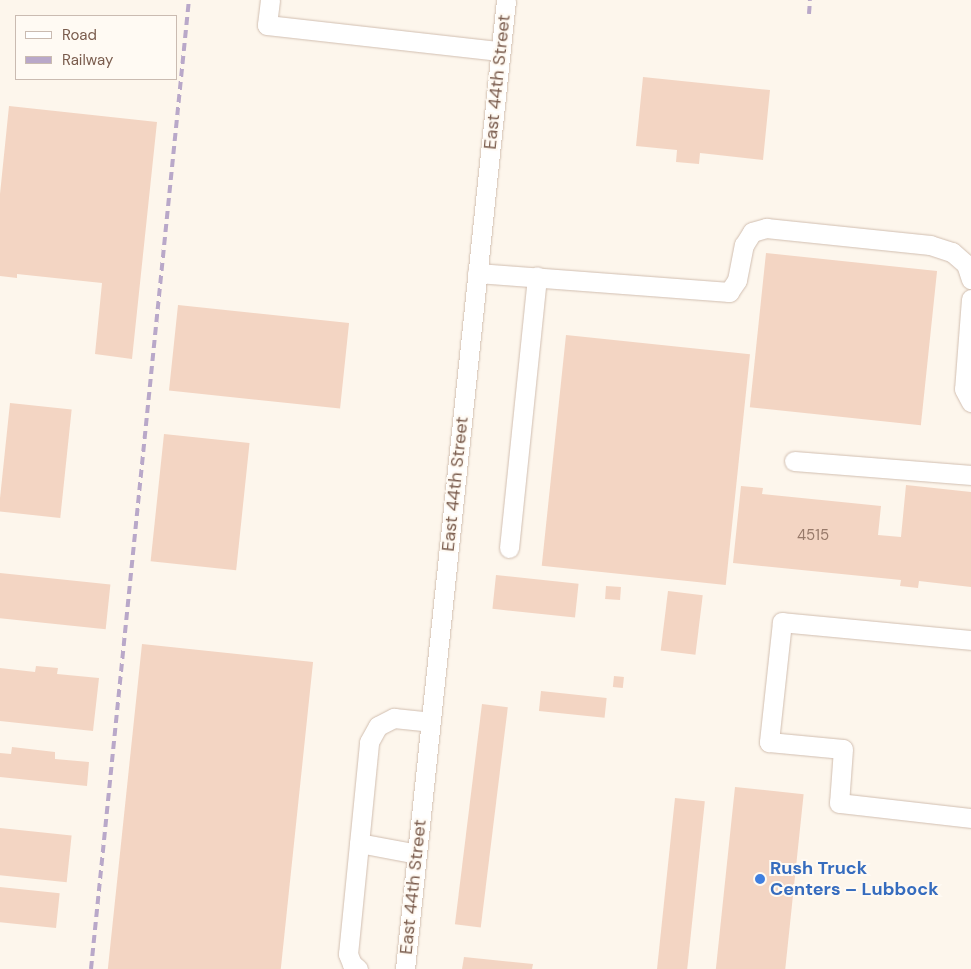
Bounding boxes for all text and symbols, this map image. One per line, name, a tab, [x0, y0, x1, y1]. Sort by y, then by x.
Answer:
street label: East 44th Street	[479, 13, 515, 151]
legend	[15, 15, 178, 80]
text: Road	[62, 25, 97, 45]
text: Railway	[62, 50, 113, 70]
street label: East 44th Street	[437, 415, 473, 553]
house number: 4515	[797, 527, 829, 545]
street label: East 44th Street	[395, 818, 431, 956]
place label: Rush Truck Centers – Lubbock	[770, 858, 939, 901]
marker: Rush Truck Centers – Lubbock	[754, 873, 766, 885]

